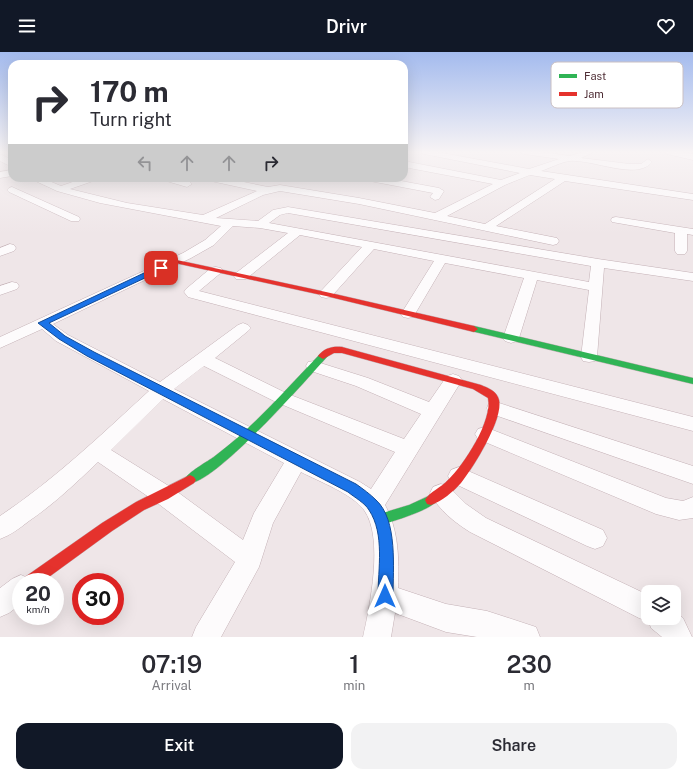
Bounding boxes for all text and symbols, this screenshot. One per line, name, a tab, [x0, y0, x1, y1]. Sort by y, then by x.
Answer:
icon: menu	[16, 15, 38, 37]
icon: heart	[655, 15, 677, 37]
text: Drivr	[326, 16, 367, 37]
legend	[551, 62, 683, 108]
text: Fast	[584, 70, 606, 82]
text: 170 m	[90, 75, 169, 108]
icon: right	[24, 76, 76, 128]
text: Jam	[584, 88, 604, 100]
text: Turn right	[90, 109, 172, 130]
icon: left	[134, 152, 156, 174]
icon: ahead	[176, 152, 198, 174]
icon: ahead	[218, 152, 240, 174]
icon: right	[260, 152, 282, 174]
pin	[144, 251, 178, 285]
icon: arrive	[150, 257, 172, 279]
speed limit sign: 30	[72, 573, 124, 625]
position arrow	[364, 575, 406, 617]
text: 20	[25, 582, 51, 606]
map controls	[641, 585, 681, 625]
button: layers	[641, 585, 681, 625]
text: km/h	[26, 603, 50, 615]
text: 07:19	[141, 650, 202, 678]
text: 1	[349, 650, 359, 678]
text: 230	[506, 650, 552, 678]
text: Arrival	[152, 678, 192, 693]
text: min	[343, 678, 365, 693]
text: m	[524, 678, 535, 693]
button: Exit	[16, 723, 343, 769]
button: Share	[351, 723, 677, 769]

